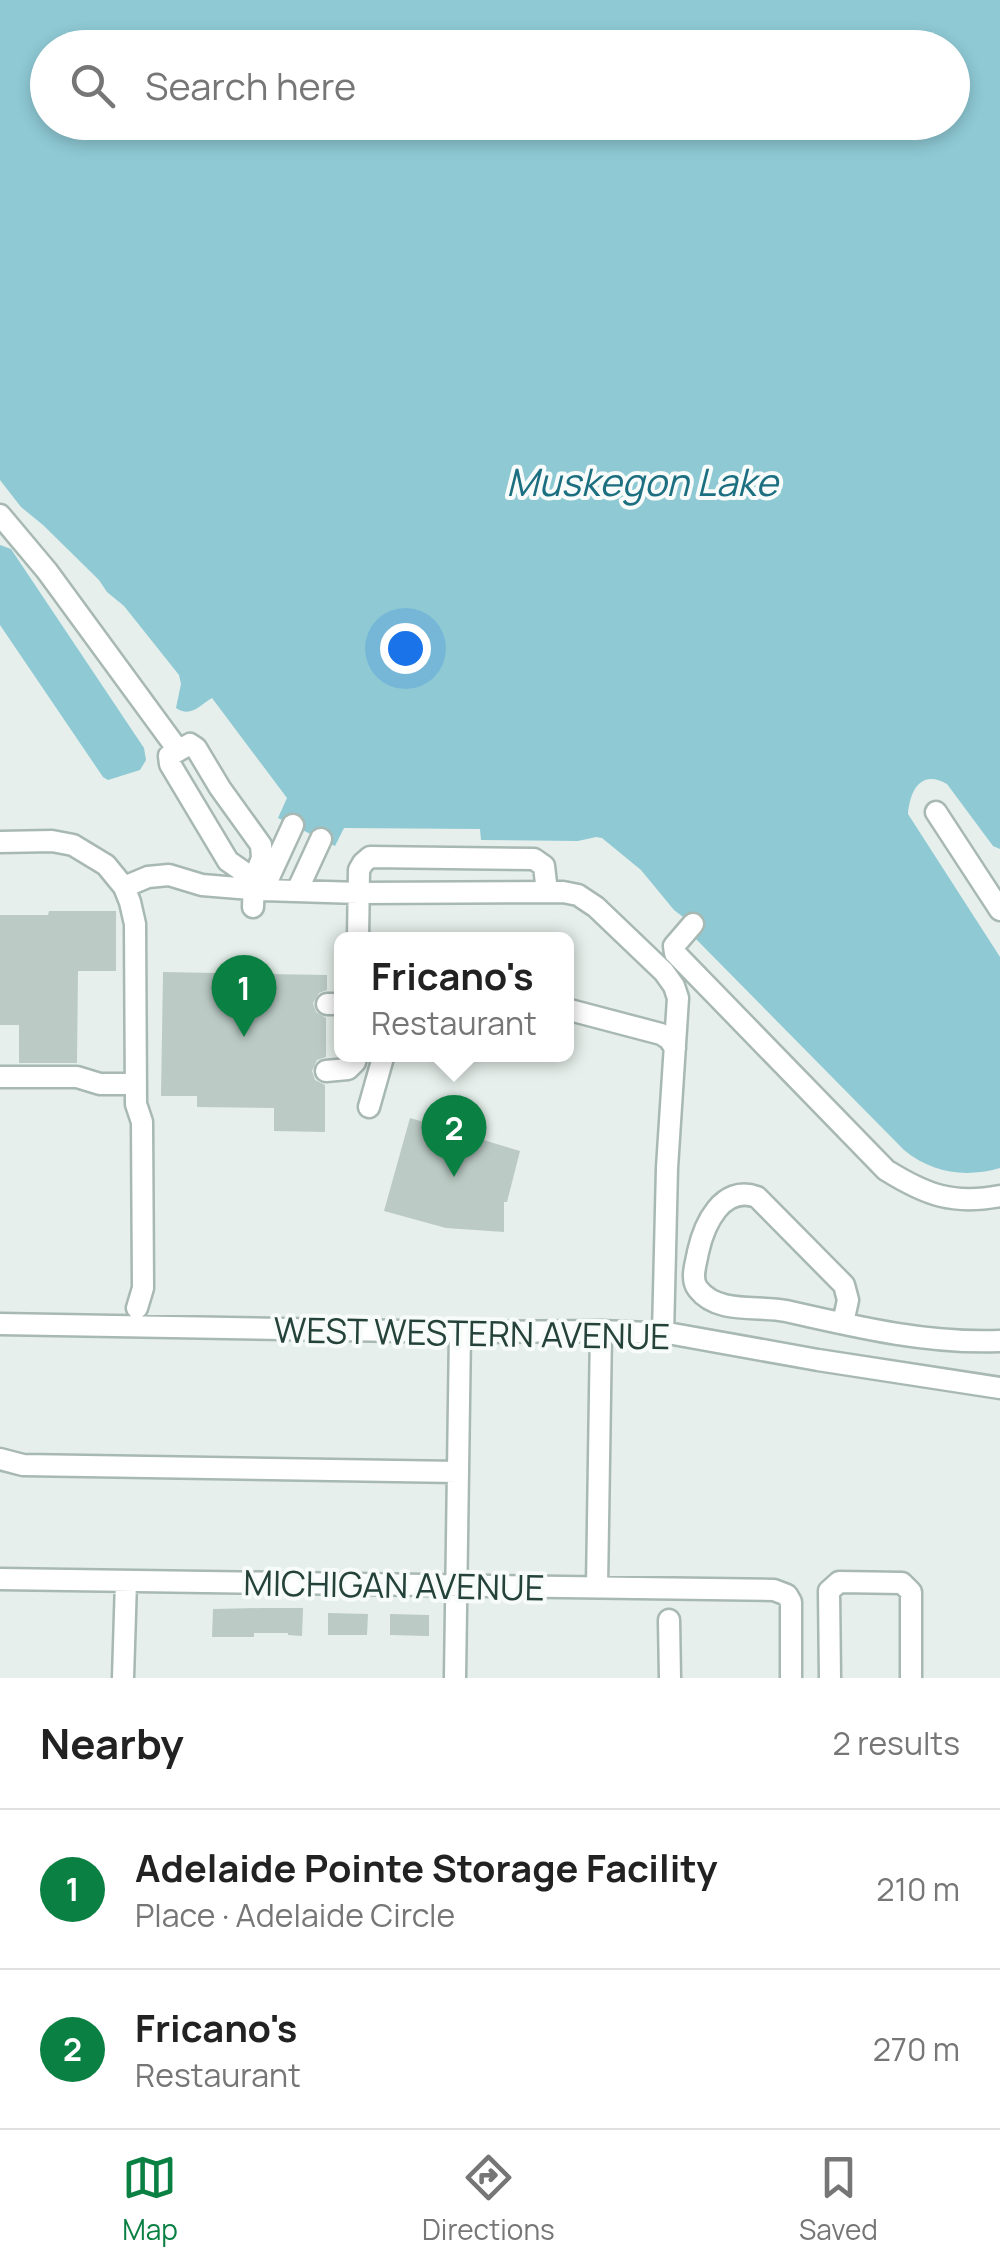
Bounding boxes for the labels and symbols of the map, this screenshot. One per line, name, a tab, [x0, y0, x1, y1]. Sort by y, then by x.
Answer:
water label: Muskegon Lake	[506, 455, 781, 507]
your location	[380, 623, 431, 674]
pin: 1	[212, 954, 276, 1037]
pin: 2	[422, 1094, 486, 1177]
street label: WEST WESTERN AVENUE	[273, 1306, 671, 1360]
street label: MICHIGAN AVENUE	[243, 1558, 545, 1612]

